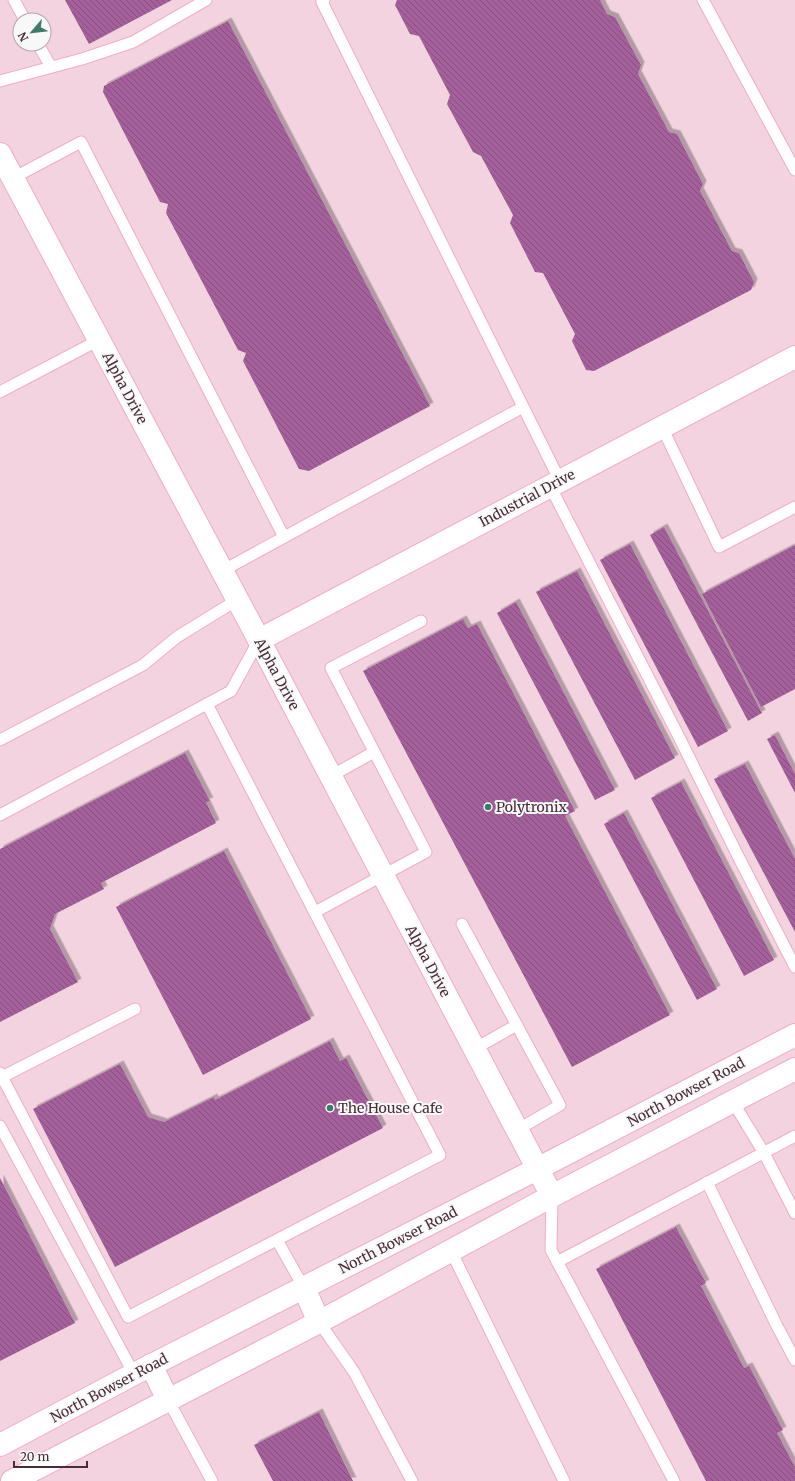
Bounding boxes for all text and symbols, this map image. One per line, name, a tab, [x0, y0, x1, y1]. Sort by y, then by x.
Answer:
north arrow	[12, 12, 52, 52]
text: N	[15, 29, 31, 44]
street label: Alpha Drive	[98, 348, 152, 427]
street label: Industrial Drive	[476, 465, 578, 531]
street label: Alpha Drive	[250, 634, 304, 713]
place label: Polytronix	[496, 798, 568, 816]
marker: Polytronix	[483, 802, 493, 812]
street label: Alpha Drive	[401, 921, 455, 1000]
street label: North Bowser Road	[624, 1053, 748, 1131]
place label: The House Cafe	[338, 1099, 442, 1117]
marker: The House Cafe	[325, 1103, 335, 1113]
street label: North Bowser Road	[336, 1202, 461, 1278]
street label: North Bowser Road	[47, 1349, 171, 1427]
scale bar	[14, 1443, 87, 1469]
text: 20 m	[20, 1449, 49, 1464]

